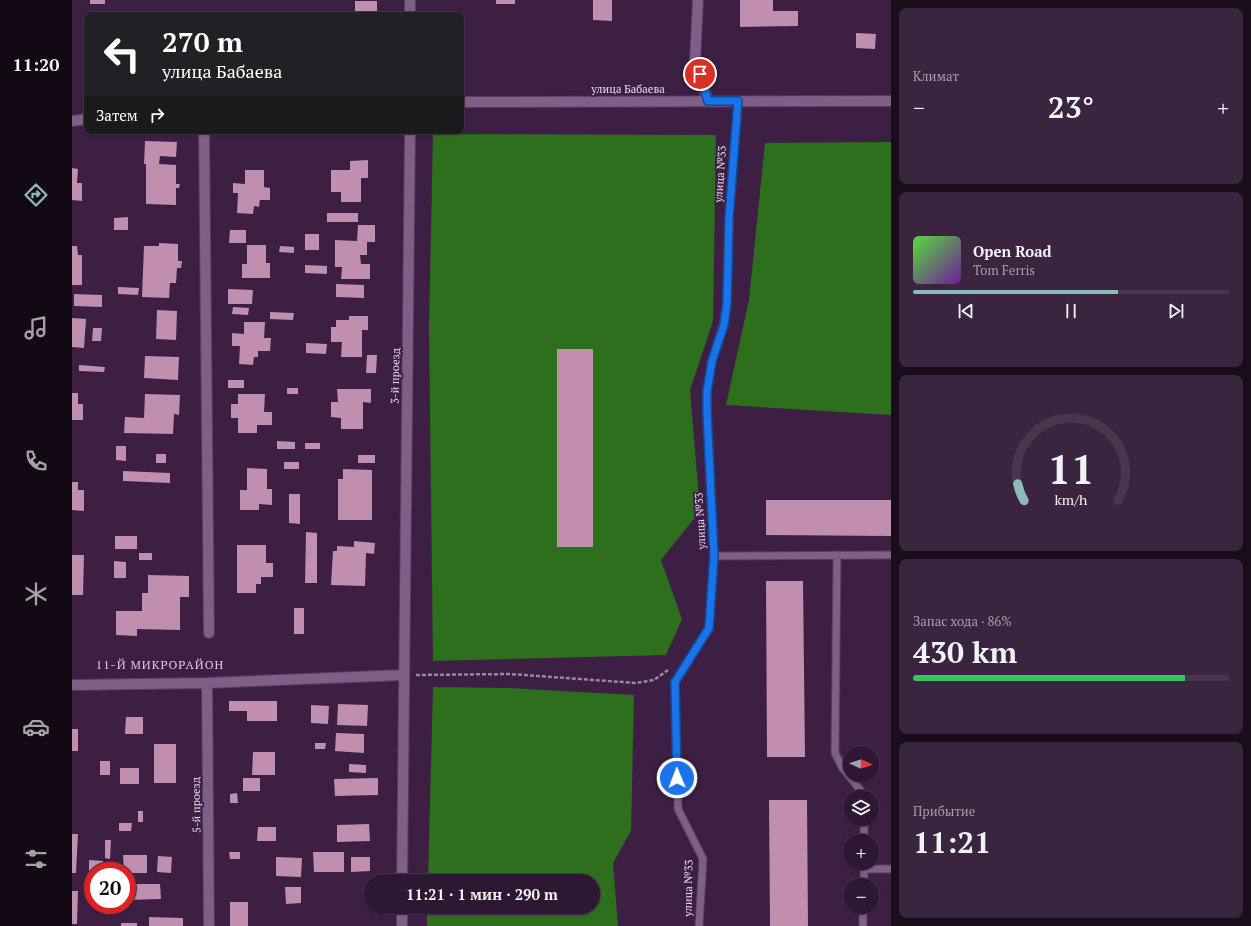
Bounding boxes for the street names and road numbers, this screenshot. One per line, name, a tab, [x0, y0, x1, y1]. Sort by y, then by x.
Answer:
street label: улица Бабаева	[590, 82, 665, 96]
street label: улица №33	[711, 145, 729, 204]
street label: 3-й проезд	[388, 348, 402, 404]
street label: улица №33	[692, 492, 709, 551]
street label: 5-й проезд	[189, 777, 203, 833]
street label: улица №33	[680, 859, 695, 918]

